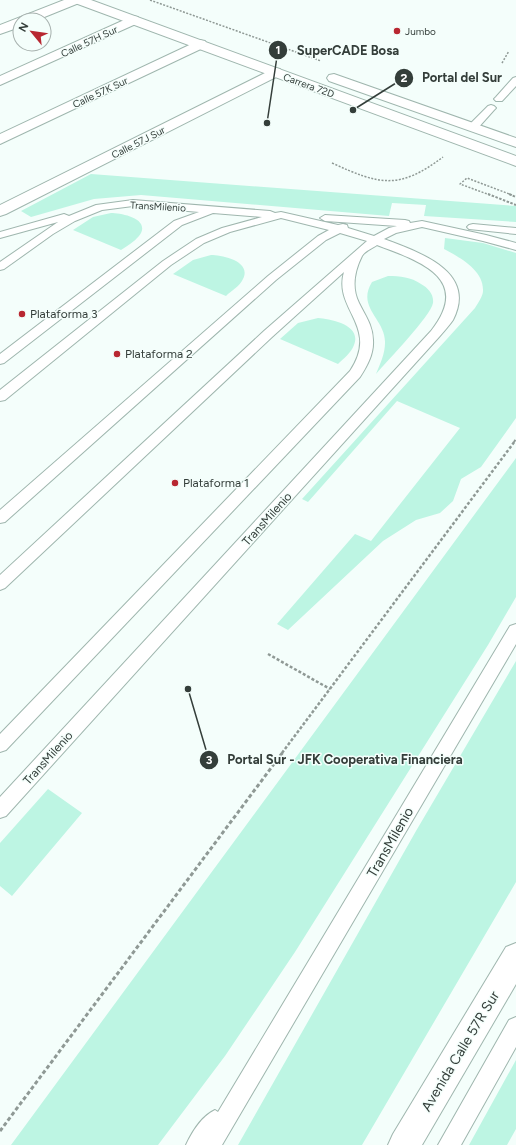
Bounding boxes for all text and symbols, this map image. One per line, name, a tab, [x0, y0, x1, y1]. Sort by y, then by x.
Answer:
north arrow	[12, 12, 52, 52]
text: N	[16, 21, 31, 34]
street label: Calle 57H Sur	[59, 22, 120, 60]
place label: Jumbo	[405, 25, 436, 38]
marker: Jumbo	[392, 26, 402, 36]
callout: SuperCADE Bosa	[268, 38, 407, 63]
text: 1	[275, 43, 281, 57]
text: SuperCADE Bosa	[297, 43, 399, 58]
callout: Portal del Sur	[394, 65, 510, 90]
street label: Carrera 72D	[282, 70, 336, 101]
text: Portal del Sur	[422, 70, 502, 85]
text: 2	[401, 71, 408, 85]
street label: Calle 57K Sur	[71, 74, 130, 111]
street label: Calle 57J Sur	[109, 123, 168, 162]
street label: TransMilenio	[130, 199, 186, 214]
place label: Plataforma 3	[30, 307, 98, 321]
marker: Plataforma 3	[17, 309, 27, 319]
place label: Plataforma 2	[125, 347, 193, 361]
marker: Plataforma 2	[112, 349, 122, 359]
place label: Plataforma 1	[183, 476, 249, 490]
marker: Plataforma 1	[170, 478, 180, 488]
street label: TransMilenio	[239, 489, 295, 549]
street label: TransMilenio	[20, 728, 76, 788]
callout: Portal Sur - JFK Cooperativa Financiera	[199, 747, 470, 772]
text: Portal Sur - JFK Cooperativa Financiera	[227, 752, 463, 767]
text: 3	[206, 753, 213, 767]
street label: TransMilenio	[364, 804, 417, 880]
street label: Avenida Calle 57R Sur	[418, 988, 503, 1115]

